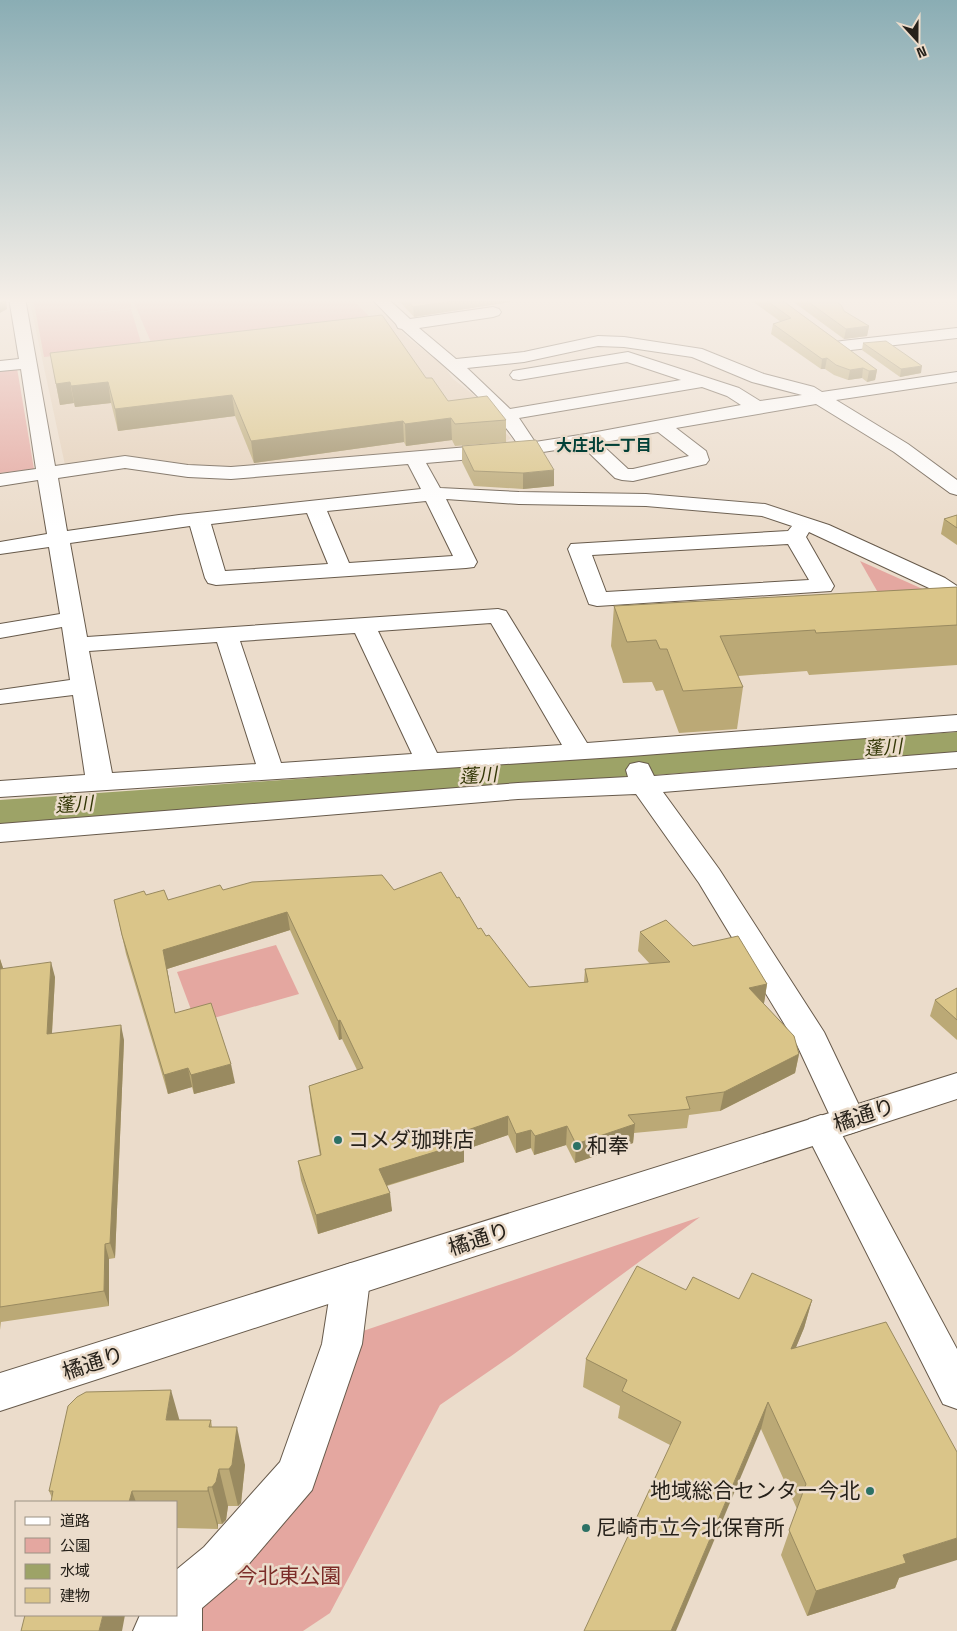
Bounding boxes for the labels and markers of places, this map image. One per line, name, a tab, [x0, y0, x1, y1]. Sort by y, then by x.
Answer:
place label: コメダ珈琲店	[348, 1126, 474, 1153]
place label: 和奉	[587, 1132, 629, 1159]
marker: コメダ珈琲店	[332, 1134, 344, 1146]
marker: 和奉	[571, 1140, 583, 1152]
place label: 地域総合センター今北	[650, 1477, 860, 1504]
marker: 地域総合センター今北	[864, 1485, 876, 1497]
place label: 尼崎市立今北保育所	[596, 1514, 785, 1541]
marker: 尼崎市立今北保育所	[580, 1522, 592, 1534]

